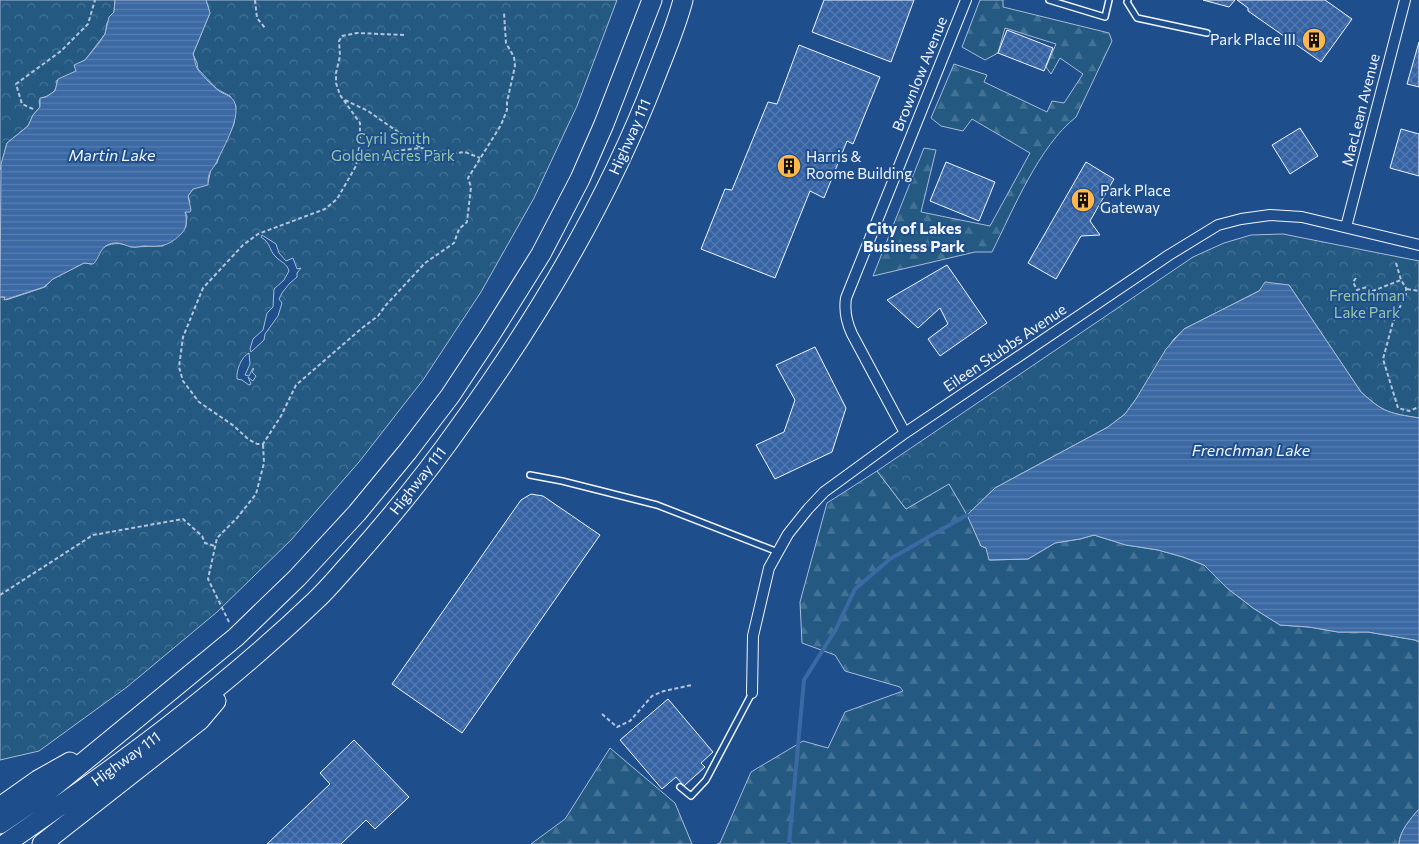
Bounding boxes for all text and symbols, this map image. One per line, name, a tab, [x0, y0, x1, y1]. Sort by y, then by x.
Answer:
street label: Brownlow Avenue	[888, 14, 950, 134]
building icon: Park Place III	[1301, 27, 1327, 53]
place label: Park Place III	[1210, 30, 1296, 48]
street label: MacLean Avenue	[1337, 52, 1383, 168]
street label: Highway 111	[604, 96, 654, 177]
park label: Cyril Smith Golden Acres Park	[331, 129, 455, 164]
water label: Martin Lake	[68, 145, 156, 164]
place label: Harris & Roome Building	[806, 147, 912, 182]
building icon: Harris & Roome Building	[776, 153, 802, 179]
place label: Park Place Gateway	[1100, 181, 1171, 216]
building icon: Park Place Gateway	[1070, 187, 1096, 213]
district label: City of Lakes Business Park	[863, 218, 966, 255]
park label: Frenchman Lake Park	[1329, 286, 1405, 321]
street label: Eileen Stubbs Avenue	[940, 299, 1069, 395]
water label: Frenchman Lake	[1192, 440, 1311, 459]
street label: Highway 111	[385, 443, 449, 518]
street label: Highway 111	[87, 727, 163, 789]

